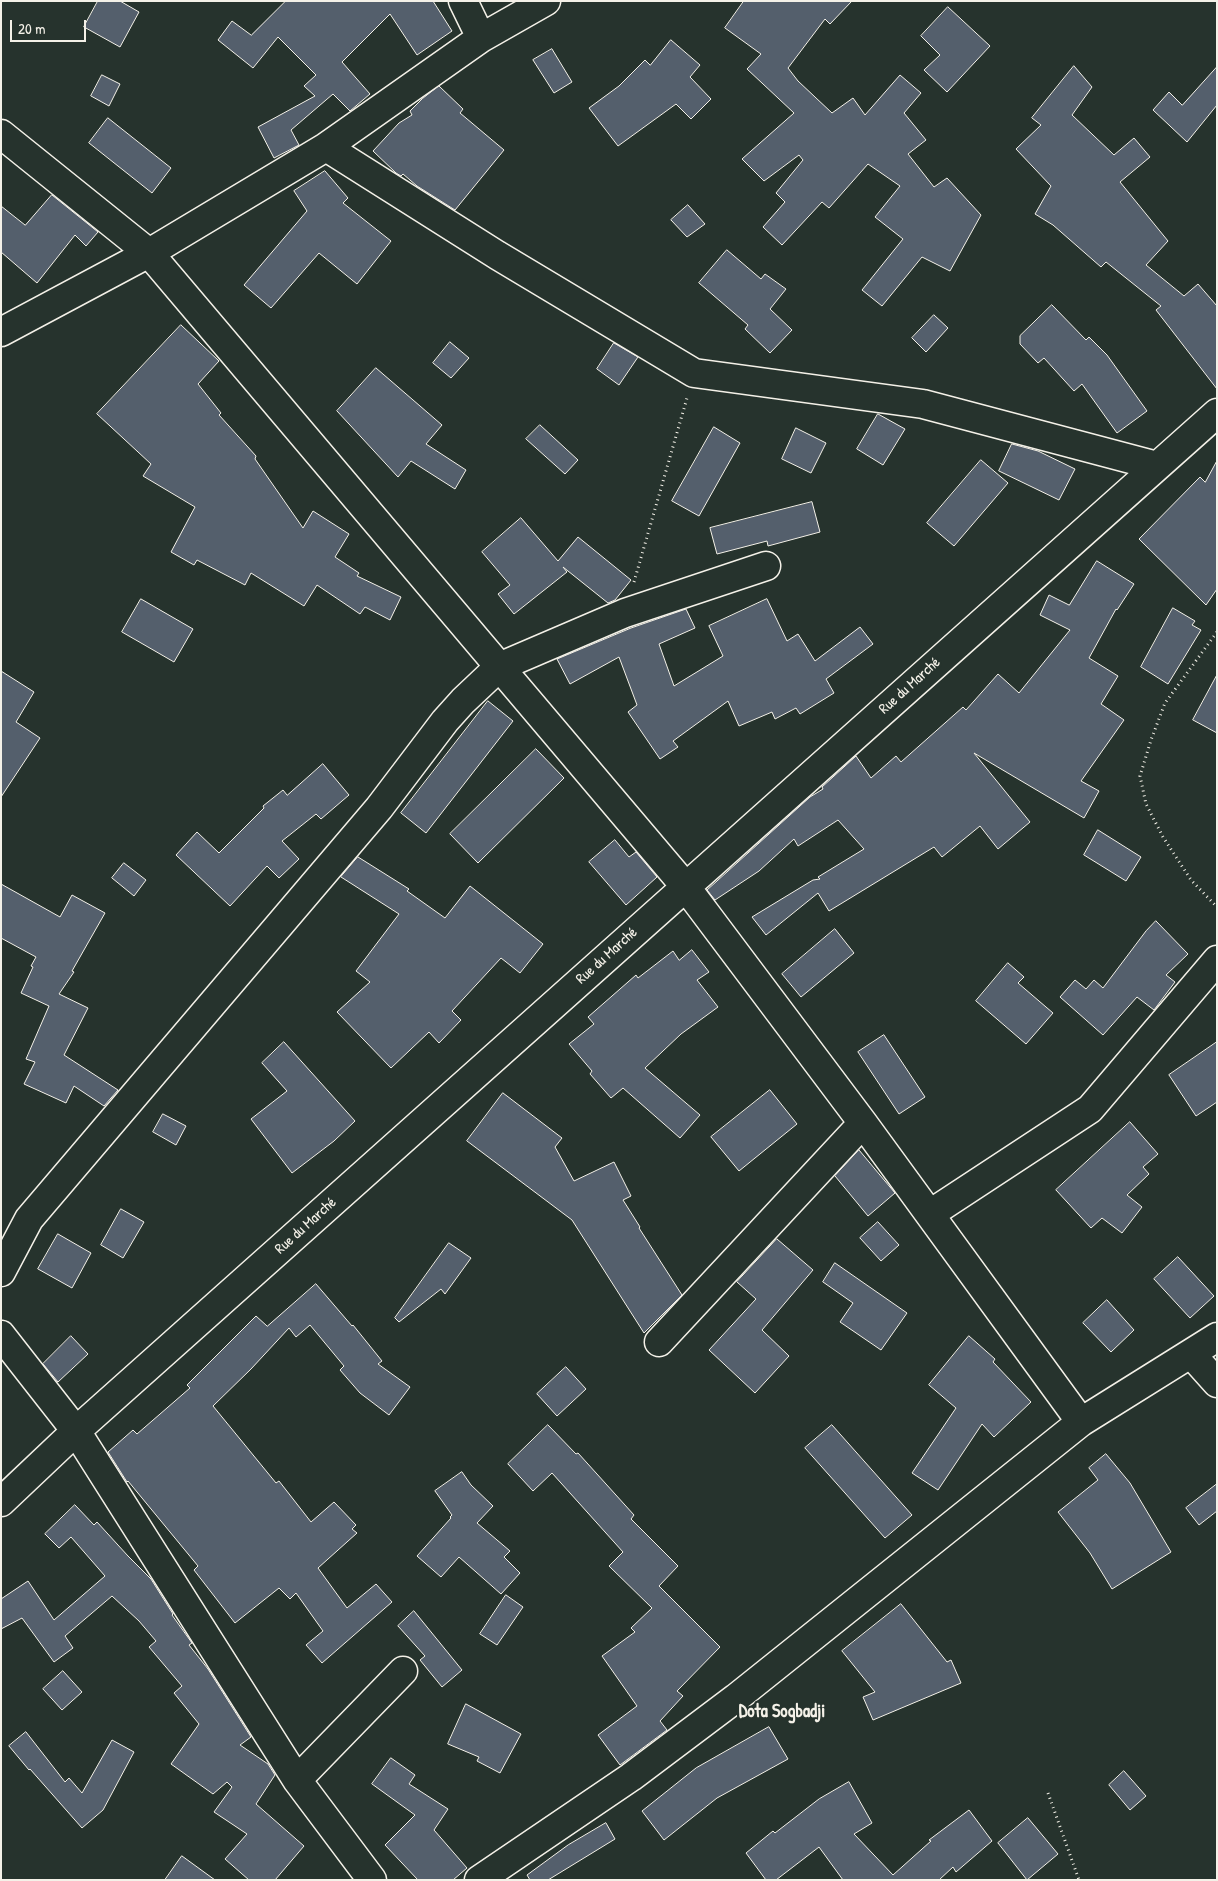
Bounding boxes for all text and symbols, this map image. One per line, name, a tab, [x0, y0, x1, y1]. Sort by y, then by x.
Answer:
scale bar	[12, 10, 89, 42]
text: 20 m	[18, 18, 45, 39]
street label: Rue du Marché	[876, 654, 944, 718]
street label: Rue du Marché	[573, 924, 641, 988]
street label: Rue du Marché	[272, 1194, 340, 1258]
district label: Dota Sogbadji	[739, 1701, 825, 1723]

